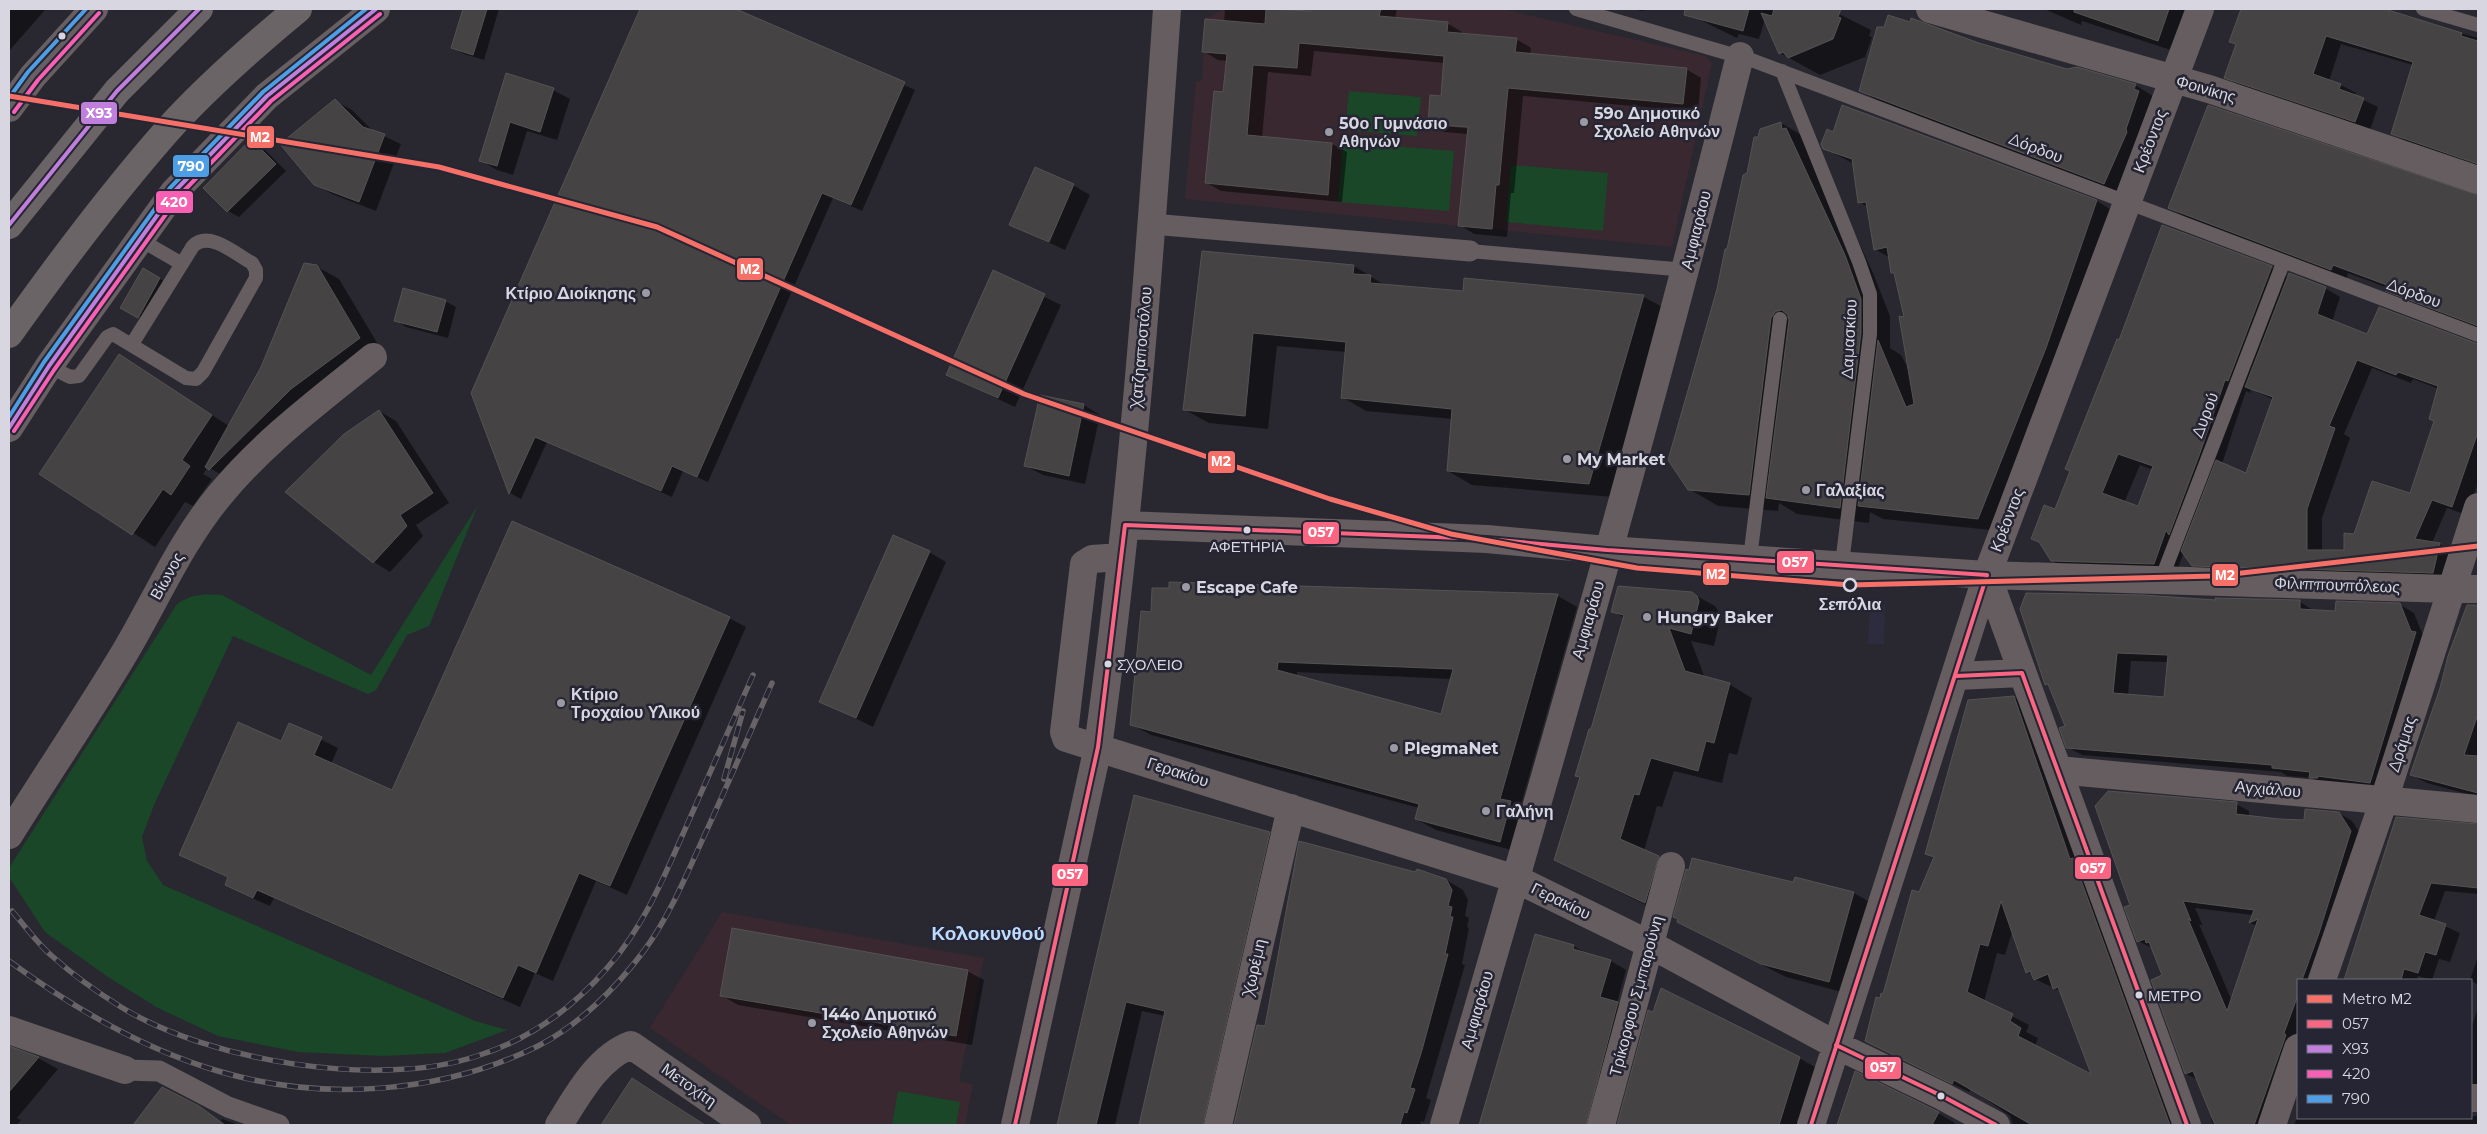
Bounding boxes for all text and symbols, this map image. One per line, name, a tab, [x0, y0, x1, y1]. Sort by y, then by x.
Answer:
unlabelled marker	[57, 31, 67, 41]
street label: Φοινίκης	[2174, 71, 2238, 107]
line badge: X93	[80, 101, 118, 125]
text: X93	[86, 104, 112, 122]
place label: 59ο Δημοτικό Σχολείο Αθηνών	[1594, 104, 1720, 141]
street label: Κρέοντος	[2129, 106, 2171, 175]
place label: 50ο Γυμνάσιο Αθηνών	[1339, 114, 1448, 151]
marker: 59ο Δημοτικό Σχολείο Αθηνών	[1578, 116, 1590, 128]
line badge: Μ2	[246, 125, 275, 149]
marker: 50ο Γυμνάσιο Αθηνών	[1323, 126, 1335, 138]
text: Μ2	[250, 128, 270, 146]
street label: Δόρδου	[2006, 129, 2066, 167]
line badge: 790	[172, 154, 210, 178]
text: 790	[177, 157, 205, 175]
street label: Αμφιαράου	[1677, 189, 1715, 271]
line badge: 420	[155, 190, 194, 214]
text: 420	[160, 193, 188, 211]
line badge: Μ2	[736, 257, 764, 281]
text: Μ2	[740, 260, 760, 278]
street label: Δόρδου	[2384, 274, 2444, 312]
place label: Κτίριο Διοίκησης	[506, 284, 636, 303]
street label: Χατζηαποστόλου	[1126, 286, 1156, 410]
marker: Κτίριο Διοίκησης	[640, 287, 652, 299]
street label: Δαμασκίου	[1837, 299, 1861, 379]
street label: Δυρού	[2188, 390, 2222, 440]
line badge: Μ2	[1207, 450, 1236, 474]
place label: My Market	[1577, 450, 1666, 469]
text: Μ2	[1211, 452, 1231, 470]
marker: My Market	[1561, 453, 1573, 465]
place label: Γαλαξίας	[1816, 481, 1885, 500]
marker: Γαλαξίας	[1800, 484, 1812, 496]
street label: Κρέοντος	[1986, 485, 2028, 554]
line badge: 057	[1302, 521, 1340, 545]
text: 057	[1308, 523, 1334, 541]
marker: ΑΦΕΤΗΡΙΑ	[1242, 525, 1252, 535]
place label: ΑΦΕΤΗΡΙΑ	[1209, 537, 1285, 556]
street label: Βίωνος	[146, 549, 188, 603]
line badge: 057	[1776, 550, 1815, 574]
text: 057	[1782, 553, 1808, 571]
line badge: Μ2	[1702, 562, 1730, 586]
line badge: Μ2	[2211, 563, 2239, 587]
text: Μ2	[1706, 565, 1726, 583]
text: Μ2	[2215, 566, 2235, 584]
street label: Φιλιππουπόλεως	[2274, 573, 2400, 597]
place label: Escape Cafe	[1196, 578, 1298, 597]
marker: Σεπόλια	[1843, 578, 1857, 592]
street label: Αμφιαράου	[1568, 579, 1608, 661]
marker: Escape Cafe	[1180, 581, 1192, 593]
place label: Σεπόλια	[1819, 595, 1881, 614]
place label: Hungry Baker	[1657, 608, 1774, 627]
marker: Hungry Baker	[1641, 611, 1653, 623]
place label: ΣΧΟΛΕΙΟ	[1117, 655, 1183, 674]
marker: ΣΧΟΛΕΙΟ	[1103, 659, 1113, 669]
place label: Κτίριο Τροχαίου Υλικού	[571, 685, 700, 722]
marker: Κτίριο Τροχαίου Υλικού	[555, 697, 567, 709]
street label: Δράμας	[2384, 713, 2420, 774]
place label: PlegmaNet	[1404, 739, 1499, 758]
marker: PlegmaNet	[1388, 742, 1400, 754]
street label: Γερακίου	[1145, 753, 1211, 791]
street label: Αγχιάλου	[2234, 777, 2302, 801]
place label: Γαλήνη	[1496, 802, 1553, 821]
marker: Γαλήνη	[1480, 805, 1492, 817]
line badge: 057	[2074, 856, 2112, 880]
text: 057	[2080, 859, 2106, 877]
line badge: 057	[1051, 863, 1089, 887]
text: 057	[1057, 865, 1083, 883]
street label: Γερακίου	[1528, 879, 1594, 923]
street label: Τρίκορφου Σμπαρούνη	[1605, 914, 1667, 1078]
district label: Κολοκυνθού	[931, 922, 1045, 945]
street label: Χωρέμη	[1238, 937, 1270, 999]
street label: Αμφιαράου	[1457, 969, 1497, 1051]
legend	[2297, 979, 2472, 1119]
place label: ΜΕΤΡΟ	[2148, 986, 2201, 1005]
text: Metro Μ2	[2342, 989, 2412, 1008]
marker: ΜΕΤΡΟ	[2134, 990, 2144, 1000]
place label: 144ο Δημοτικό Σχολείο Αθηνών	[822, 1005, 948, 1042]
text: 057	[2342, 1014, 2369, 1033]
marker: 144ο Δημοτικό Σχολείο Αθηνών	[806, 1017, 818, 1029]
text: X93	[2342, 1039, 2369, 1058]
line badge: 057	[1864, 1056, 1902, 1080]
text: 057	[1870, 1058, 1896, 1076]
street label: Μετοχίτη	[658, 1059, 720, 1111]
text: 420	[2342, 1064, 2370, 1083]
text: 790	[2342, 1089, 2370, 1108]
unlabelled marker	[1936, 1091, 1946, 1101]

